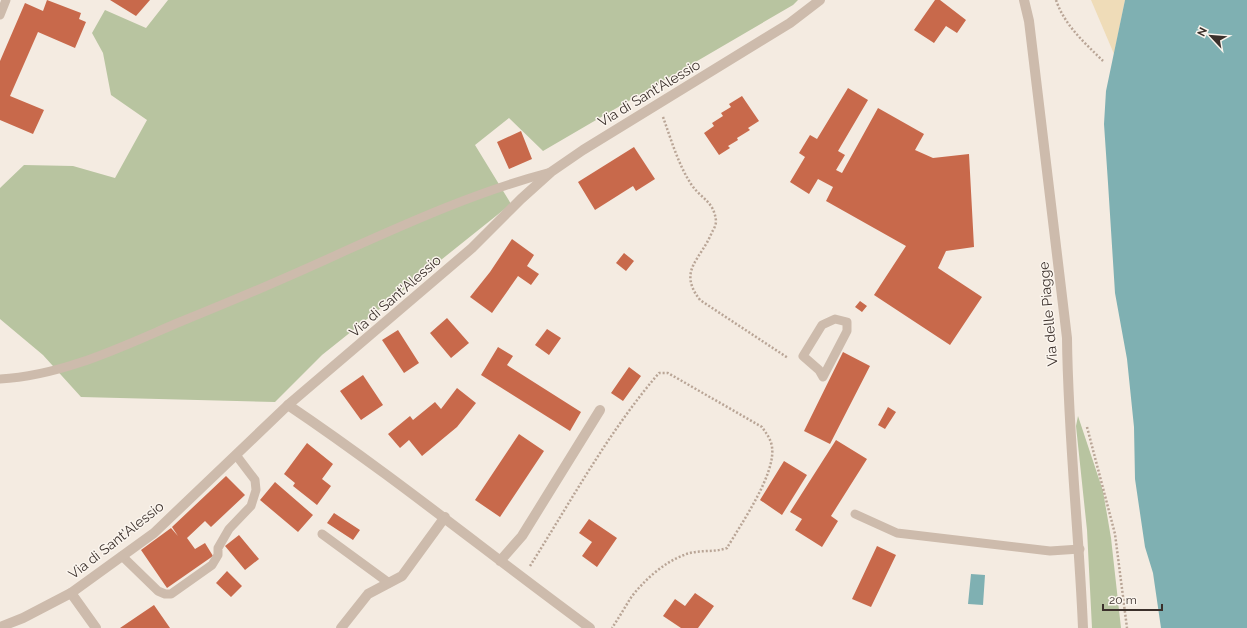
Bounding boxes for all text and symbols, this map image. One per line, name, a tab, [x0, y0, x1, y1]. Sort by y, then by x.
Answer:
north arrow	[1191, 16, 1231, 56]
text: N	[1195, 25, 1210, 38]
street label: Via di Sant'Alessio	[595, 56, 703, 130]
street label: Via di Sant'Alessio	[346, 252, 444, 340]
street label: Via delle Piagge	[1035, 261, 1061, 367]
street label: Via di Sant'Alessio	[65, 498, 167, 582]
scale bar	[1103, 586, 1162, 612]
text: 20 m	[1109, 593, 1137, 607]

